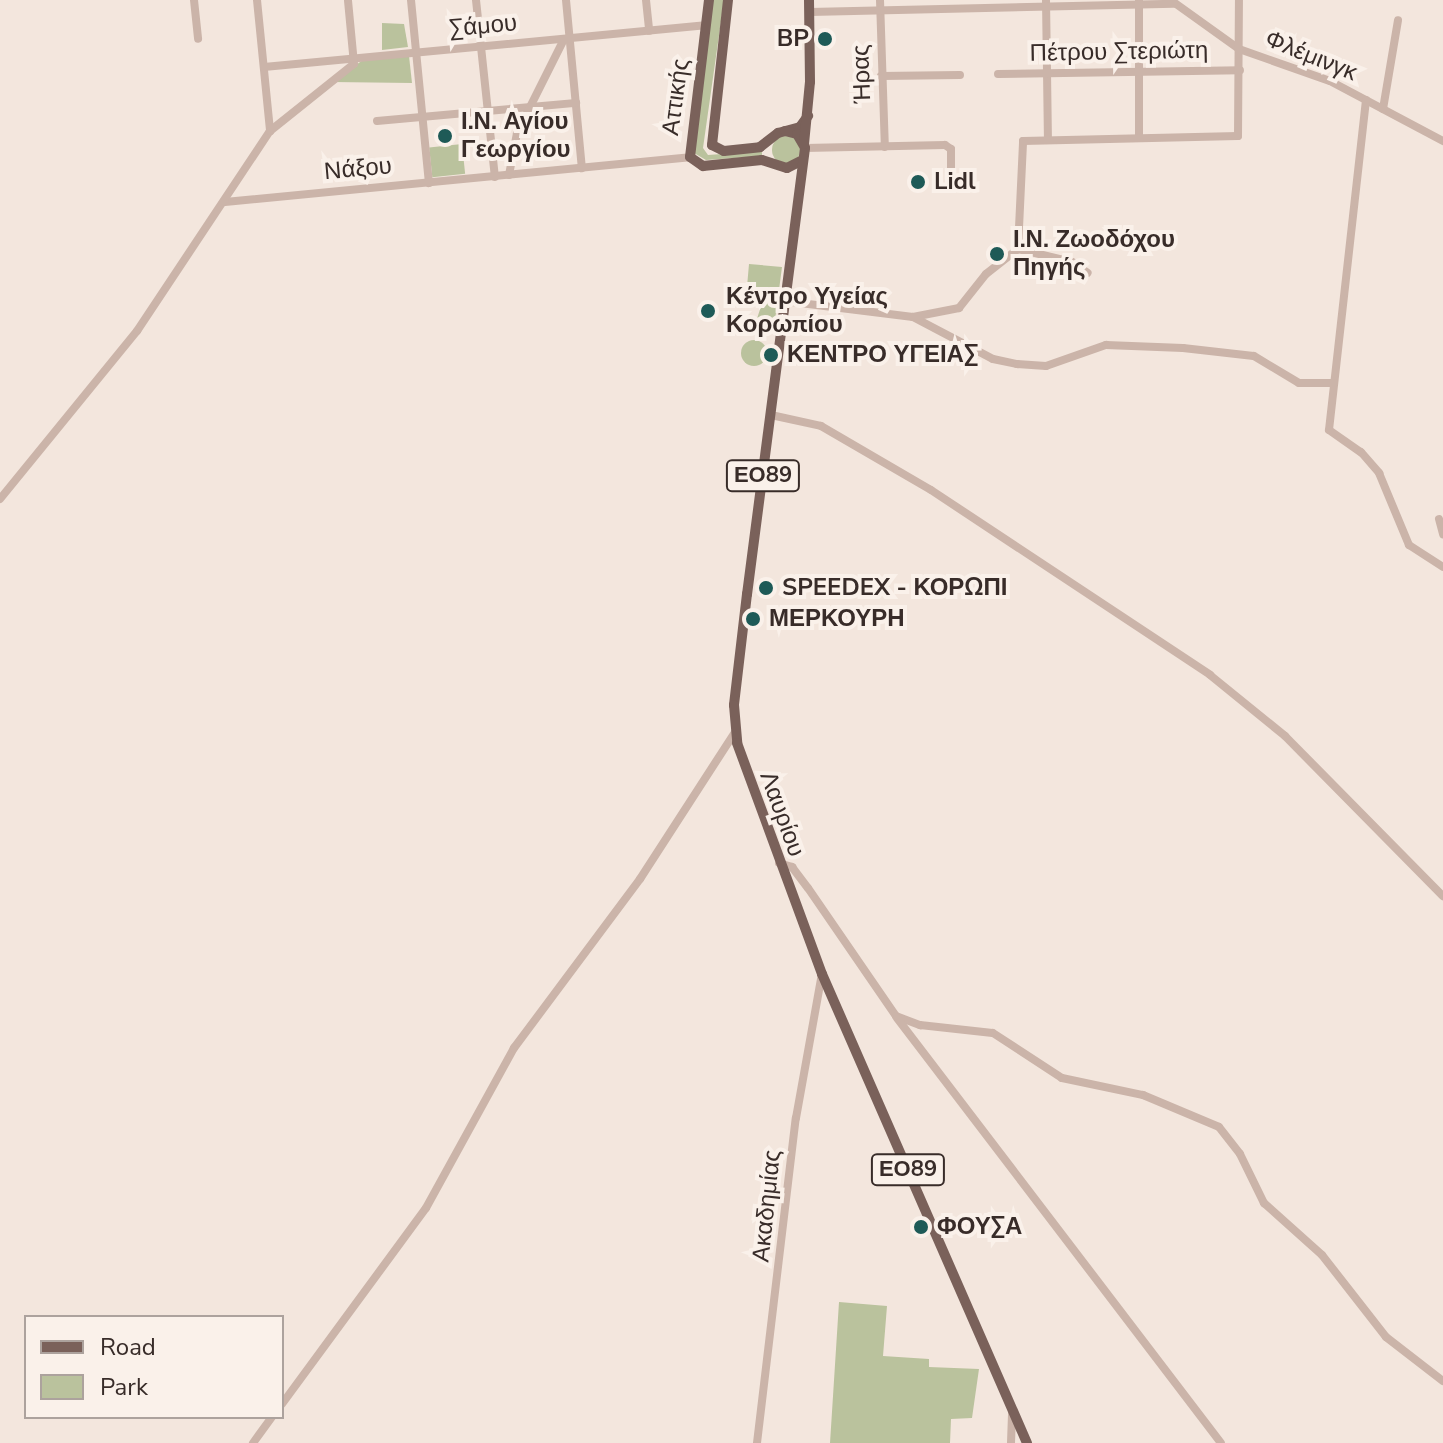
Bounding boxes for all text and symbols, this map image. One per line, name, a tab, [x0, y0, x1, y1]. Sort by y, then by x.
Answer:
street label: Σάμου	[448, 9, 518, 43]
place label: BP	[777, 25, 809, 53]
street label: Φλέμινγκ	[1261, 25, 1361, 87]
marker: BP	[816, 30, 834, 48]
street label: Πέτρου Στεριώτη	[1029, 36, 1209, 68]
street label: Ήρας	[847, 44, 877, 104]
street label: Αττικής	[656, 57, 696, 137]
place label: Ι.Ν. Αγίου Γεωργίου	[461, 108, 571, 164]
marker: Ι.Ν. Αγίου Γεωργίου	[436, 127, 454, 145]
street label: Νάξου	[323, 152, 393, 186]
place label: Lidl	[934, 168, 976, 196]
marker: Lidl	[909, 173, 927, 191]
place label: Ι.Ν. Ζωοδόχου Πηγής	[1013, 226, 1175, 282]
marker: Ι.Ν. Ζωοδόχου Πηγής	[988, 245, 1006, 263]
place label: Κέντρο Υγείας Κορωπίου	[726, 283, 888, 339]
marker: Κέντρο Υγείας Κορωπίου	[697, 300, 719, 322]
place label: ΚΕΝΤΡΟ ΥΓΕΙΑΣ	[787, 341, 978, 369]
marker: ΚΕΝΤΡΟ ΥΓΕΙΑΣ	[762, 346, 780, 364]
road number: ΕΟ89	[725, 458, 801, 494]
place label: SPEEDEX - ΚΟΡΩΠΙ	[782, 574, 1008, 602]
marker: SPEEDEX - ΚΟΡΩΠΙ	[757, 579, 775, 597]
place label: ΜΕΡΚΟΥΡΗ	[769, 605, 905, 633]
marker: ΜΕΡΚΟΥΡΗ	[744, 610, 762, 628]
street label: Λαυρίου	[753, 767, 811, 861]
street label: Ακαδημίας	[747, 1149, 787, 1263]
road number: ΕΟ89	[870, 1152, 946, 1188]
place label: ΦΟΥΣΑ	[937, 1213, 1022, 1241]
marker: ΦΟΥΣΑ	[912, 1218, 930, 1236]
legend	[24, 1315, 284, 1419]
text: Road	[100, 1331, 156, 1363]
text: Park	[100, 1371, 148, 1403]

